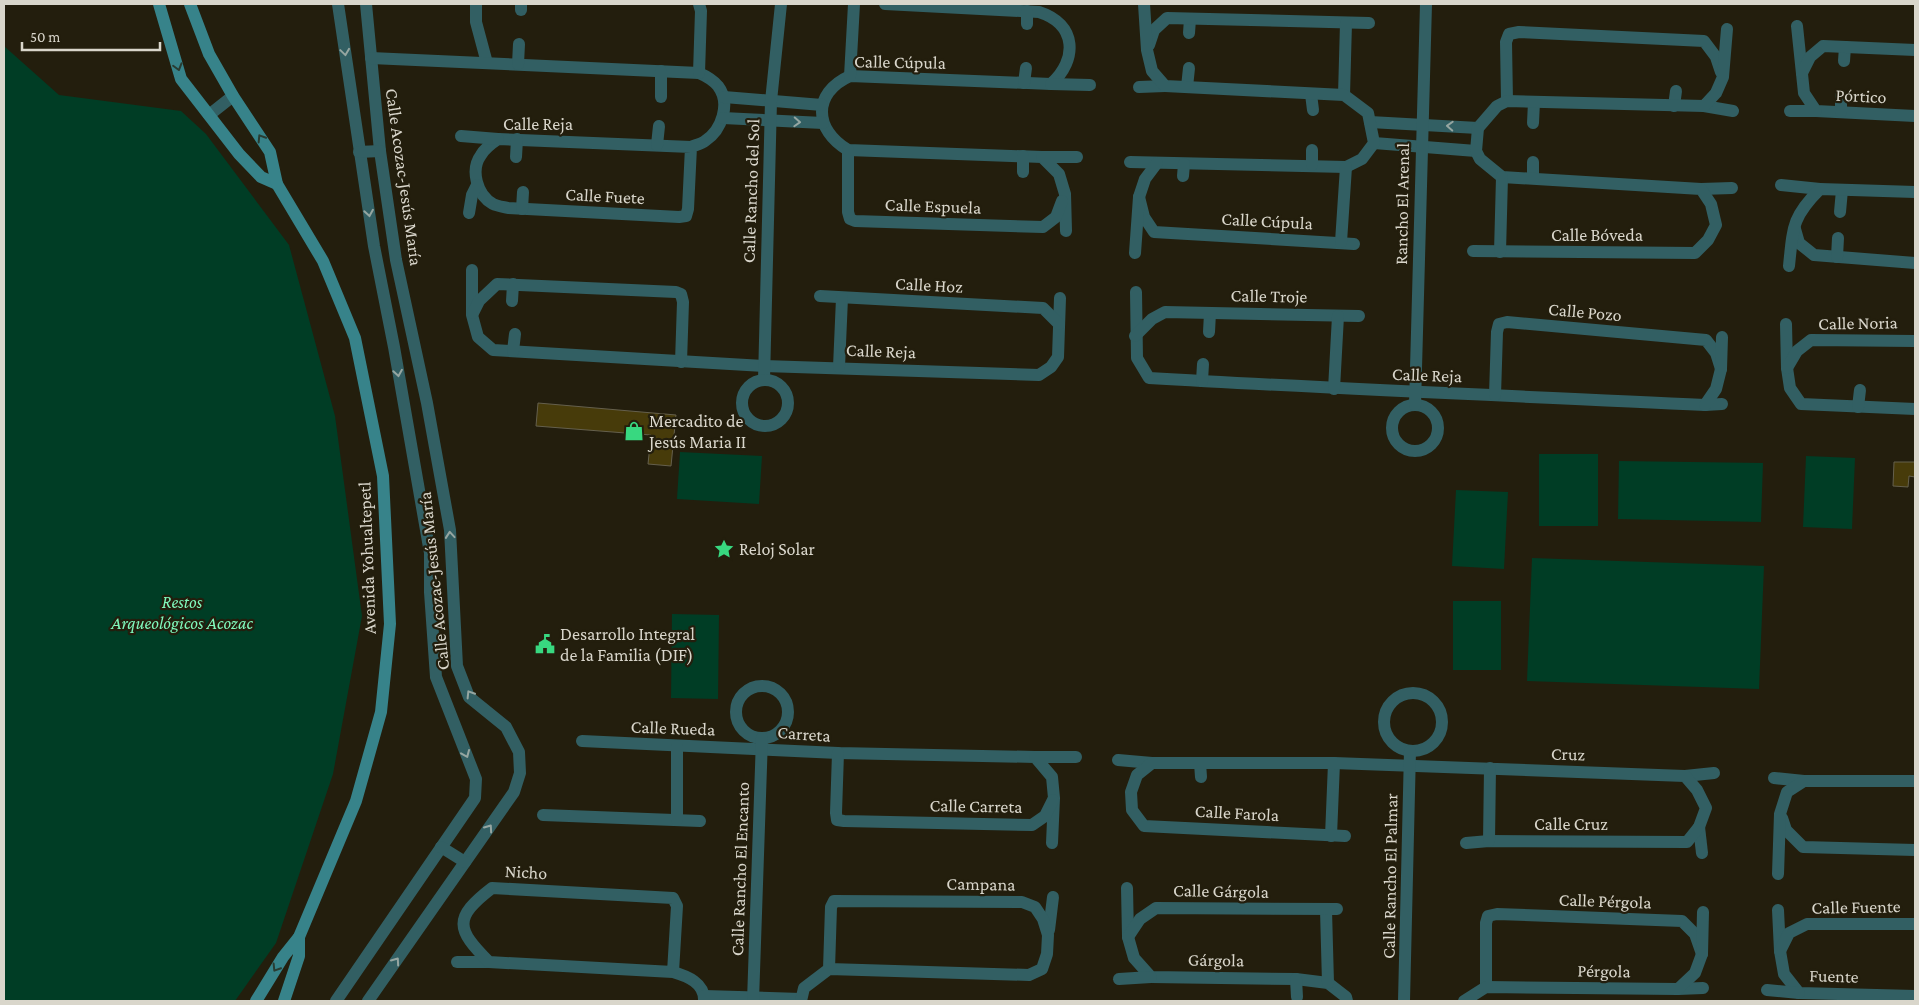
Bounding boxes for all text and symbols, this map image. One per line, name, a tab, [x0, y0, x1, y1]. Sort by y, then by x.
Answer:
scale bar	[22, 20, 160, 52]
text: 50 m	[30, 29, 60, 45]
one-way arrow	[339, 48, 350, 56]
street label: Calle Cúpula	[854, 51, 946, 73]
one-way arrow	[172, 63, 182, 71]
street label: Pórtico	[1835, 85, 1887, 107]
street label: Calle Acozac-Jesús María	[382, 87, 426, 267]
street label: Calle Reja	[503, 114, 573, 135]
one-way arrow	[793, 116, 801, 127]
street label: Calle Rancho del Sol	[738, 118, 764, 263]
one-way arrow	[1446, 121, 1454, 132]
one-way arrow	[258, 135, 268, 144]
street label: Rancho El Arenal	[1391, 143, 1413, 265]
street label: Calle Fuete	[565, 184, 645, 208]
street label: Calle Espuela	[884, 194, 982, 218]
one-way arrow	[363, 208, 373, 217]
street label: Calle Cúpula	[1221, 209, 1313, 233]
street label: Calle Bóveda	[1551, 225, 1643, 245]
street label: Calle Hoz	[895, 273, 964, 297]
street label: Calle Troje	[1230, 285, 1308, 308]
street label: Calle Pozo	[1547, 299, 1623, 325]
street label: Calle Noria	[1818, 312, 1898, 334]
street label: Calle Reja	[846, 340, 916, 363]
street label: Calle Reja	[1392, 364, 1462, 387]
one-way arrow	[393, 368, 403, 377]
place label: Mercadito de Jesús Maria II	[647, 411, 746, 452]
shop icon: Mercadito de Jesús Maria II	[623, 420, 645, 442]
street label: Avenida Yohualtepetl	[354, 481, 380, 635]
street label: Calle Acozac-Jesús María	[415, 491, 453, 671]
one-way arrow	[444, 531, 455, 539]
place icon: Reloj Solar	[713, 538, 735, 560]
place label: Reloj Solar	[739, 539, 816, 560]
park label: Restos Arqueológicos Acozac	[110, 592, 253, 633]
place label: Desarrollo Integral de la Familia (DIF)	[560, 624, 695, 666]
public building icon: Desarrollo Integral de la Familia (DIF)	[534, 633, 556, 655]
one-way arrow	[466, 691, 476, 700]
street label: Calle Rueda	[630, 717, 716, 739]
street label: Carreta	[777, 722, 831, 746]
street label: Cruz	[1551, 743, 1586, 765]
one-way arrow	[461, 749, 471, 757]
street label: Calle Rancho El Encanto	[727, 781, 753, 956]
street label: Calle Rancho El Palmar	[1379, 792, 1401, 959]
street label: Calle Carreta	[929, 795, 1023, 817]
street label: Calle Farola	[1194, 801, 1280, 825]
street label: Calle Cruz	[1534, 814, 1608, 834]
one-way arrow	[483, 824, 492, 834]
street label: Nicho	[504, 861, 548, 883]
street label: Campana	[946, 873, 1016, 895]
street label: Calle Gárgola	[1173, 880, 1269, 902]
street label: Calle Pérgola	[1558, 889, 1652, 913]
street label: Calle Fuente	[1811, 896, 1901, 918]
street label: Gárgola	[1188, 950, 1244, 970]
one-way arrow	[390, 957, 399, 967]
street label: Pérgola	[1577, 961, 1631, 981]
one-way arrow	[273, 963, 283, 972]
street label: Fuente	[1809, 965, 1859, 987]

